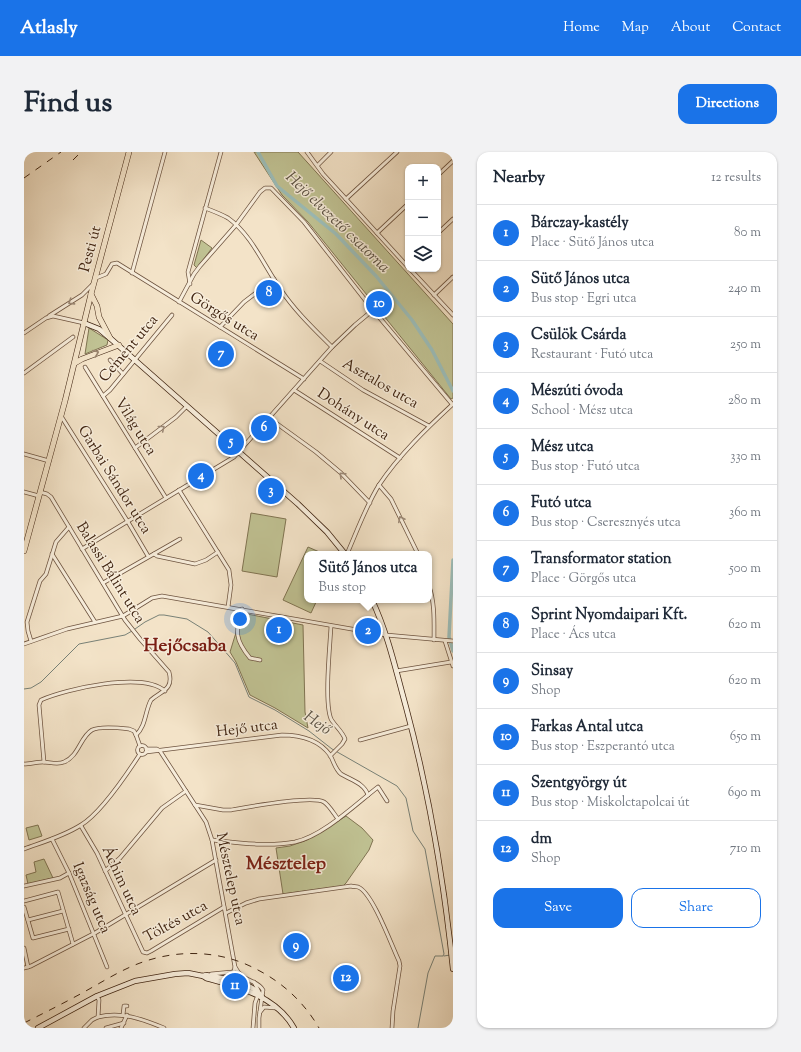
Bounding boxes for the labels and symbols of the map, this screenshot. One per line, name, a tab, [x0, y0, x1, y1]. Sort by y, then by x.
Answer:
water label: Hejő elvezető csatorna	[280, 167, 394, 279]
street label: Pesti út	[75, 224, 107, 274]
pin: 8	[256, 278, 282, 308]
street label: Görgős utca	[185, 287, 263, 347]
pin: 10	[366, 289, 392, 319]
one-way arrow	[68, 297, 75, 304]
street label: Cement utca	[94, 311, 164, 387]
pin: 7	[208, 339, 234, 369]
one-way arrow	[93, 350, 100, 358]
street label: Asztalos utca	[338, 354, 422, 414]
street label: Dohány utca	[313, 384, 393, 446]
street label: Világ utca	[109, 394, 161, 460]
pin: 6	[251, 413, 277, 443]
street label: Garbai Sándor utca	[72, 422, 156, 538]
one-way arrow	[157, 426, 164, 433]
pin: 5	[218, 427, 244, 457]
pin: 4	[188, 461, 214, 491]
one-way arrow	[340, 473, 347, 480]
pin: 3	[258, 476, 284, 506]
one-way arrow	[398, 516, 406, 523]
street label: Balassi Bálint utca	[70, 518, 150, 628]
your location	[230, 609, 250, 629]
pin: 1	[266, 615, 292, 645]
pin: 2	[355, 616, 381, 646]
district label: Hejőcsaba	[143, 633, 227, 660]
water label: Hejő	[299, 706, 336, 742]
street label: Hejő utca	[215, 715, 279, 743]
street label: Mésztelep utca	[210, 831, 250, 927]
street label: Áchim utca	[96, 842, 147, 919]
district label: Mésztelep	[246, 851, 327, 878]
street label: Igazság utca	[67, 859, 115, 937]
street label: Töltés utca	[140, 896, 212, 948]
pin: 9	[283, 931, 309, 961]
pin: 12	[333, 963, 359, 993]
pin: 11	[222, 971, 248, 1001]

